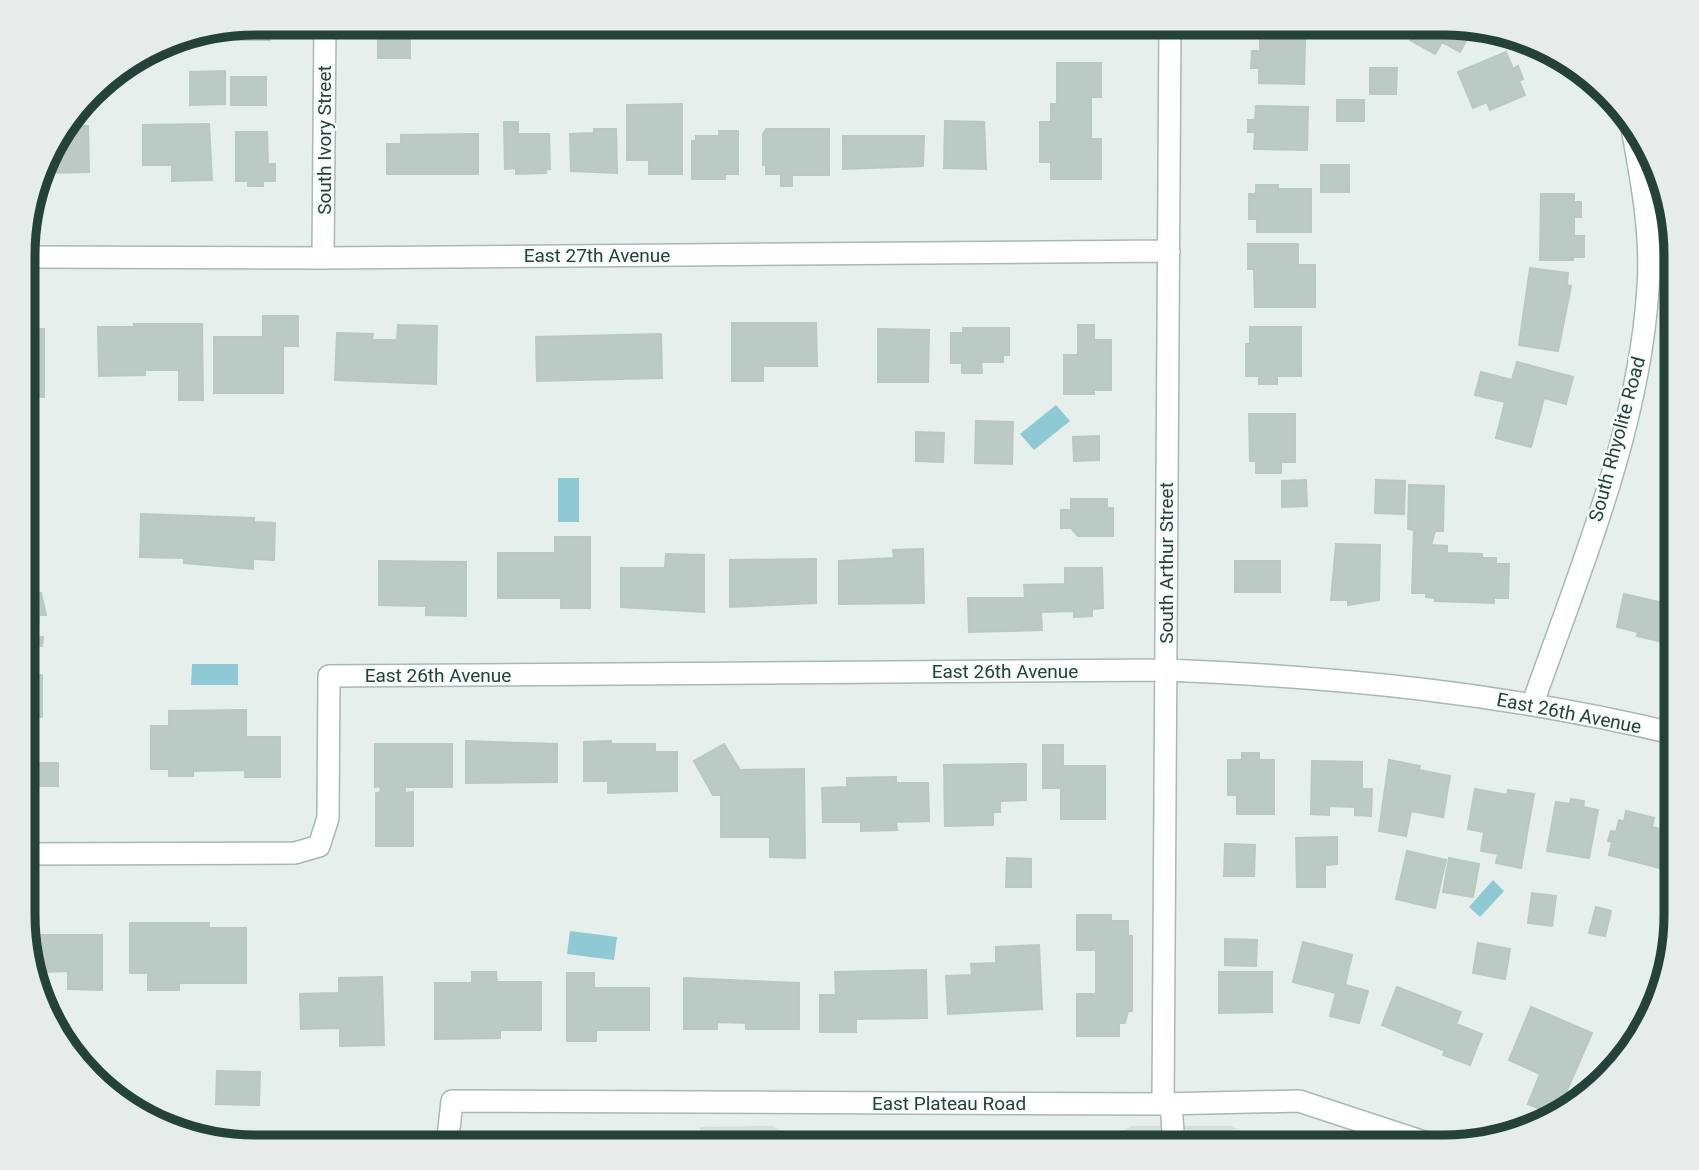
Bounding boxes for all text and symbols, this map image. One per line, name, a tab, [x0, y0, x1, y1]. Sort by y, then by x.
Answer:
street label: South Ivory Street	[313, 65, 336, 215]
street label: East 27th Avenue	[524, 244, 670, 267]
street label: South Rhyolite Road	[1584, 354, 1650, 524]
street label: South Arthur Street	[1155, 482, 1178, 644]
street label: East 26th Avenue	[932, 660, 1078, 683]
street label: East 26th Avenue	[365, 664, 511, 687]
street label: East 26th Avenue	[1495, 688, 1643, 738]
street label: East Plateau Road	[872, 1092, 1026, 1115]

